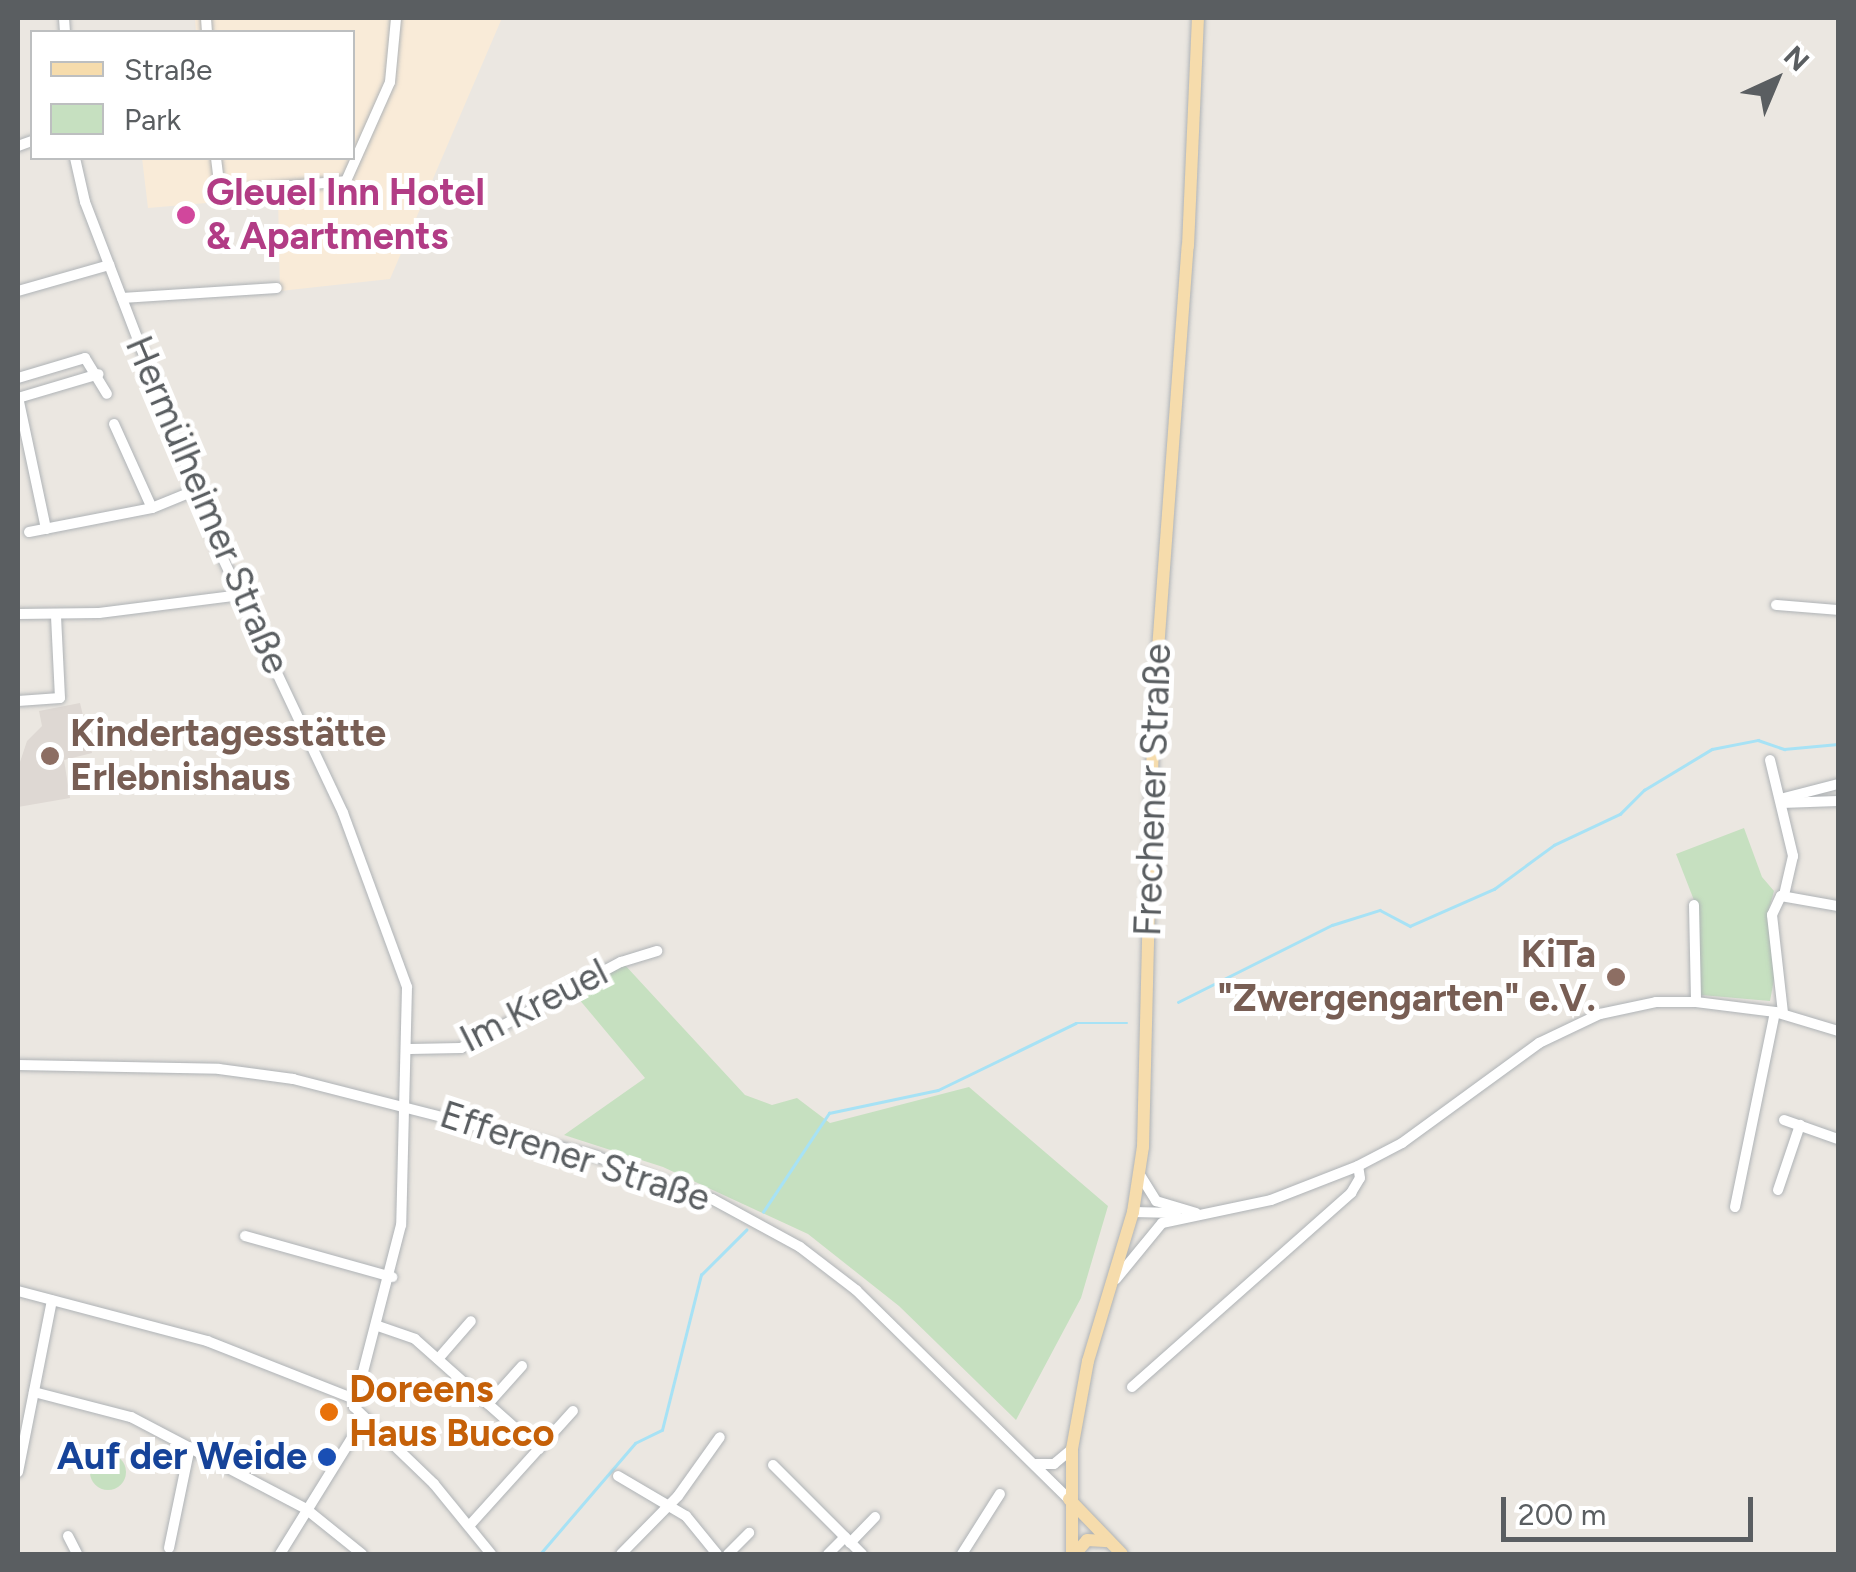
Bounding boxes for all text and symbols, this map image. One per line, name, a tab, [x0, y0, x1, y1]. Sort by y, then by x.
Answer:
legend	[30, 30, 355, 160]
north arrow	[1726, 30, 1826, 130]
text: N	[1777, 39, 1816, 78]
text: Straße	[124, 51, 213, 88]
text: Park	[124, 101, 181, 138]
place label: Gleuel Inn Hotel & Apartments	[206, 170, 485, 260]
marker: Gleuel Inn Hotel & Apartments	[175, 204, 197, 226]
street label: Hermülheimer Straße	[115, 329, 299, 681]
street label: Frechener Straße	[1125, 643, 1181, 937]
place label: Kindertagesstätte Erlebnishaus	[70, 711, 386, 801]
marker: Kindertagesstätte Erlebnishaus	[39, 745, 61, 767]
place label: KiTa "Zwergengarten" e.V.	[1217, 932, 1596, 1022]
street label: Im Kreuel	[453, 950, 615, 1062]
marker: KiTa "Zwergengarten" e.V.	[1605, 966, 1627, 988]
street label: Efferener Straße	[434, 1092, 716, 1222]
place label: Doreens Haus Bucco	[349, 1367, 555, 1456]
marker: Doreens Haus Bucco	[318, 1401, 340, 1423]
place label: Auf der Weide	[57, 1434, 307, 1480]
marker: Auf der Weide	[316, 1446, 338, 1468]
scale bar	[1506, 1477, 1758, 1539]
text: 200 m	[1518, 1496, 1606, 1533]

